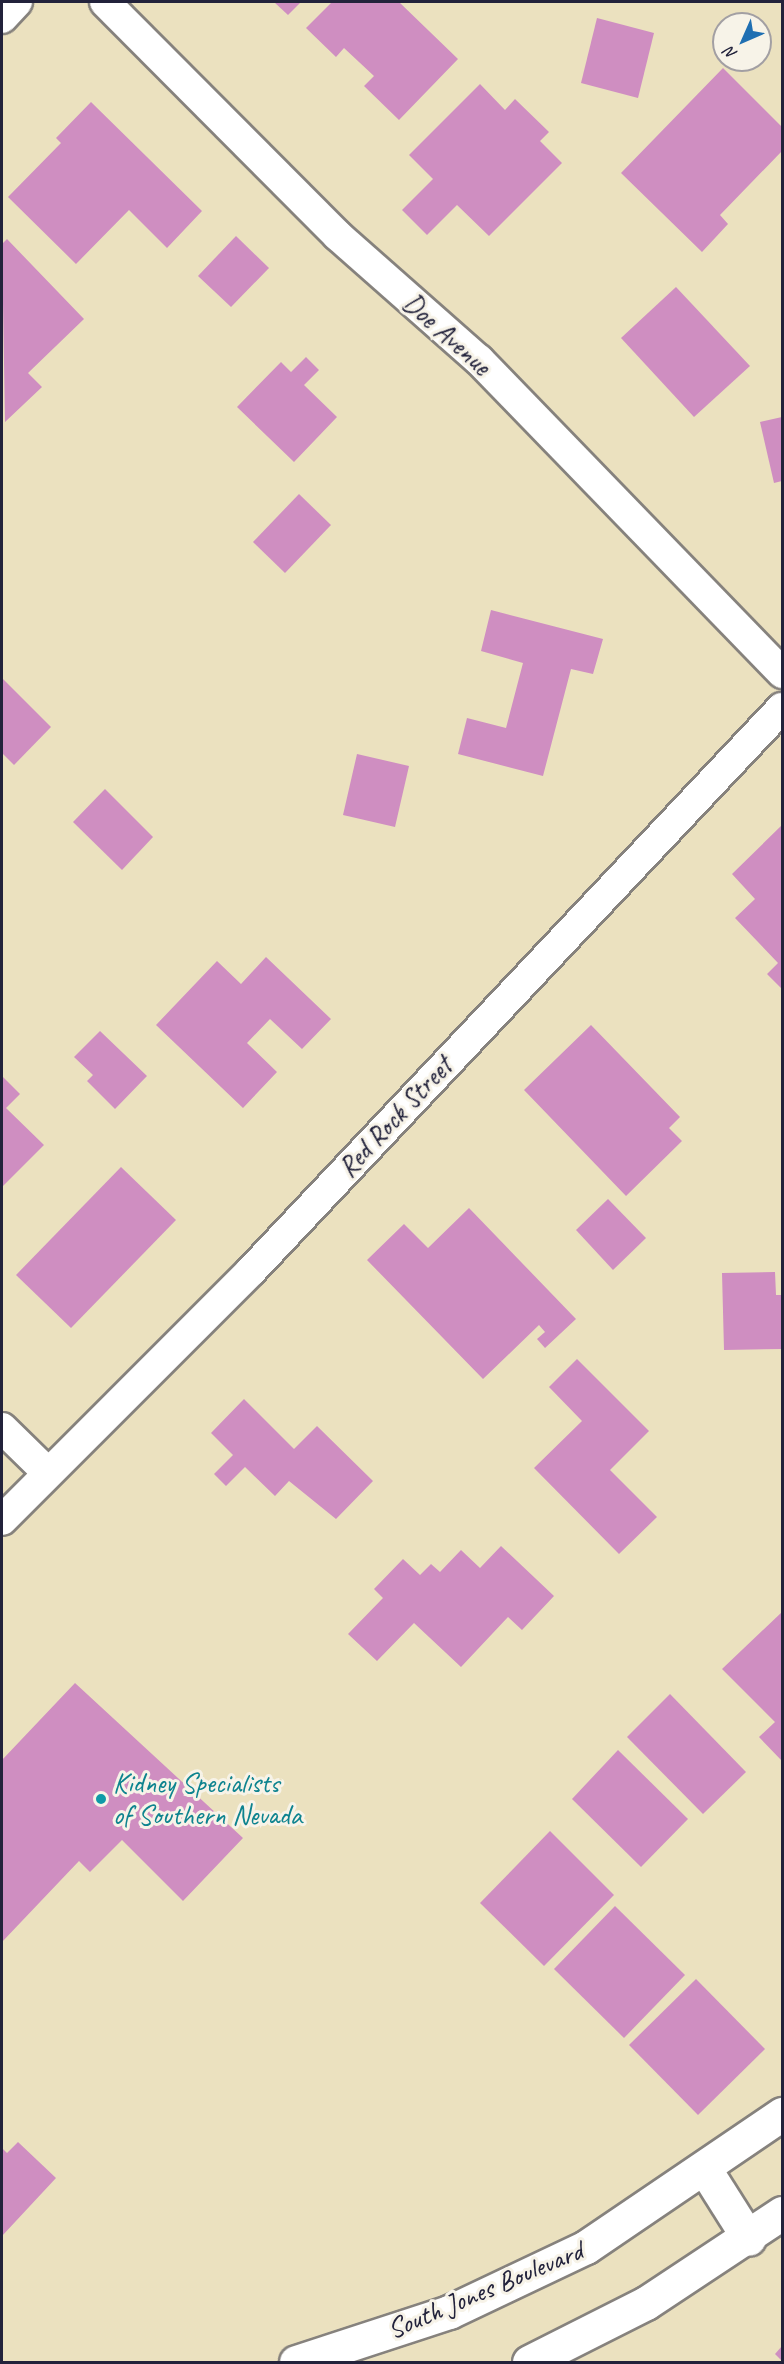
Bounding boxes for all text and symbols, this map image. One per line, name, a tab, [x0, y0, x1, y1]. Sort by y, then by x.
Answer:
north arrow	[712, 12, 772, 72]
text: N	[720, 43, 741, 64]
street label: Doe Avenue	[396, 286, 498, 382]
street label: Red Rock Street	[330, 1049, 460, 1185]
place label: Kidney Specialists of Southern Nevada	[113, 1766, 301, 1832]
marker: Kidney Specialists of Southern Nevada	[94, 1792, 108, 1806]
street label: South Jones Boulevard	[382, 2234, 588, 2346]

